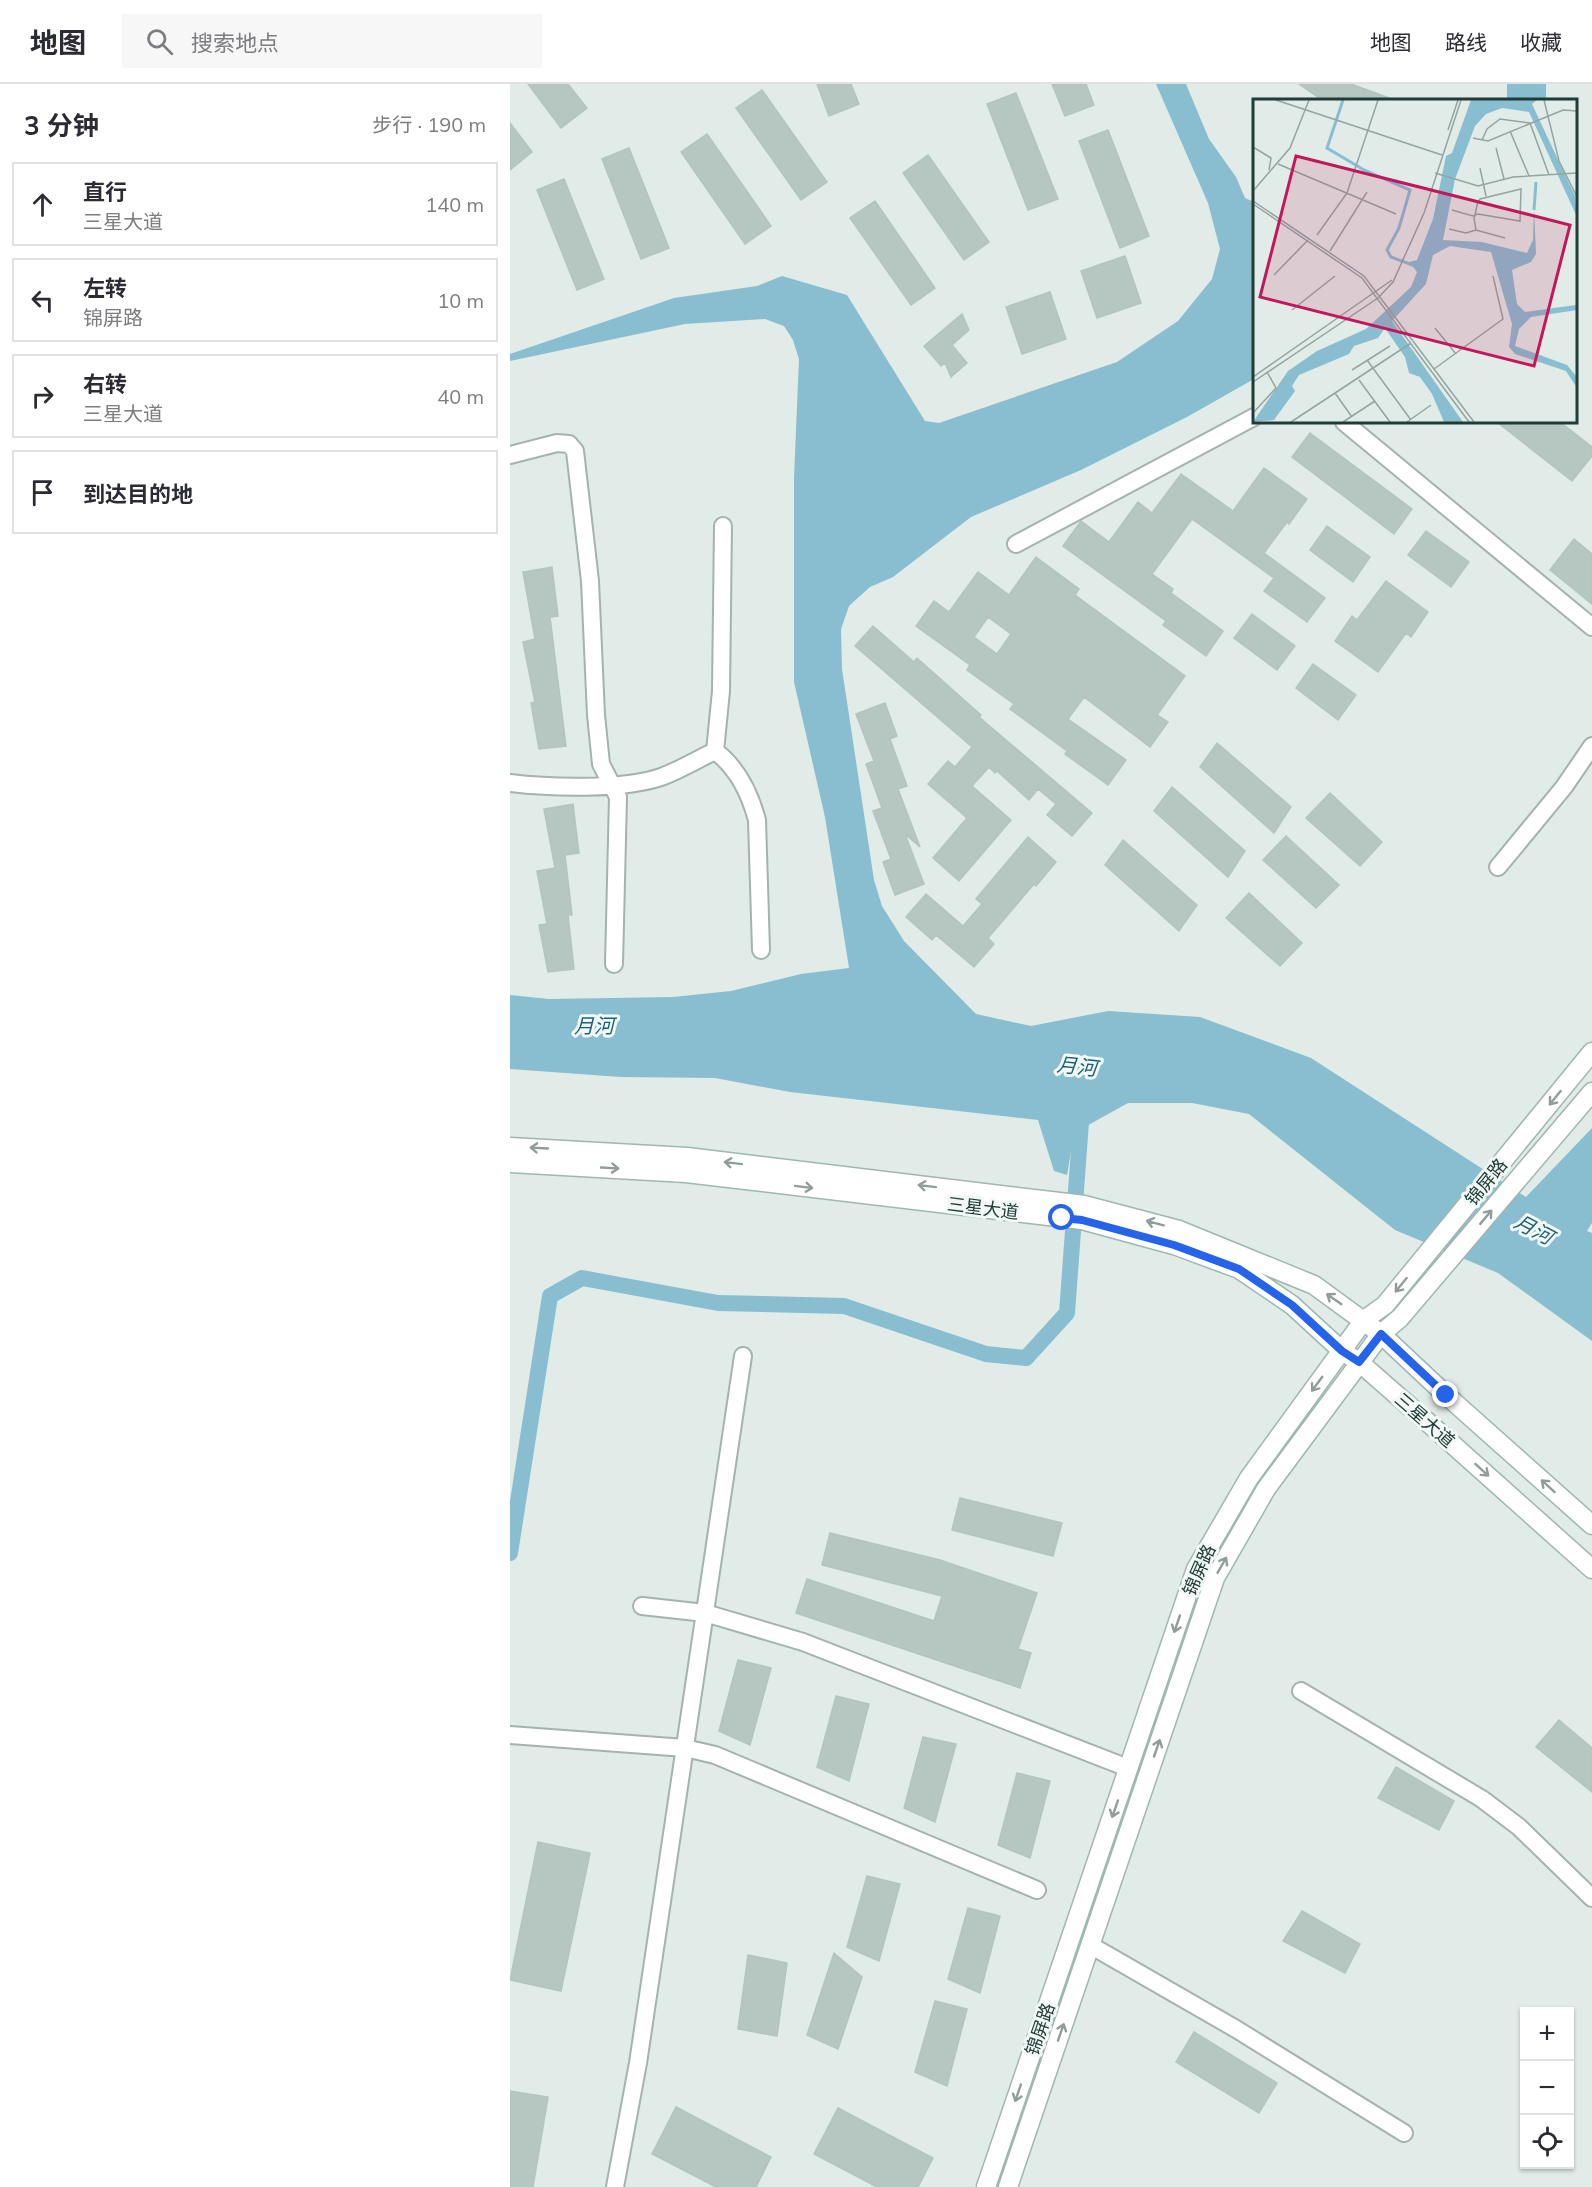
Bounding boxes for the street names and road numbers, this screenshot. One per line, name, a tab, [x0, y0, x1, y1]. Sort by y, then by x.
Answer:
street label: 锦屏路	[1460, 1154, 1512, 1210]
street label: 三星大道	[946, 1192, 1020, 1224]
street label: 三星大道	[1390, 1388, 1460, 1452]
street label: 锦屏路	[1178, 1541, 1220, 1599]
street label: 锦屏路	[1020, 2000, 1060, 2058]

